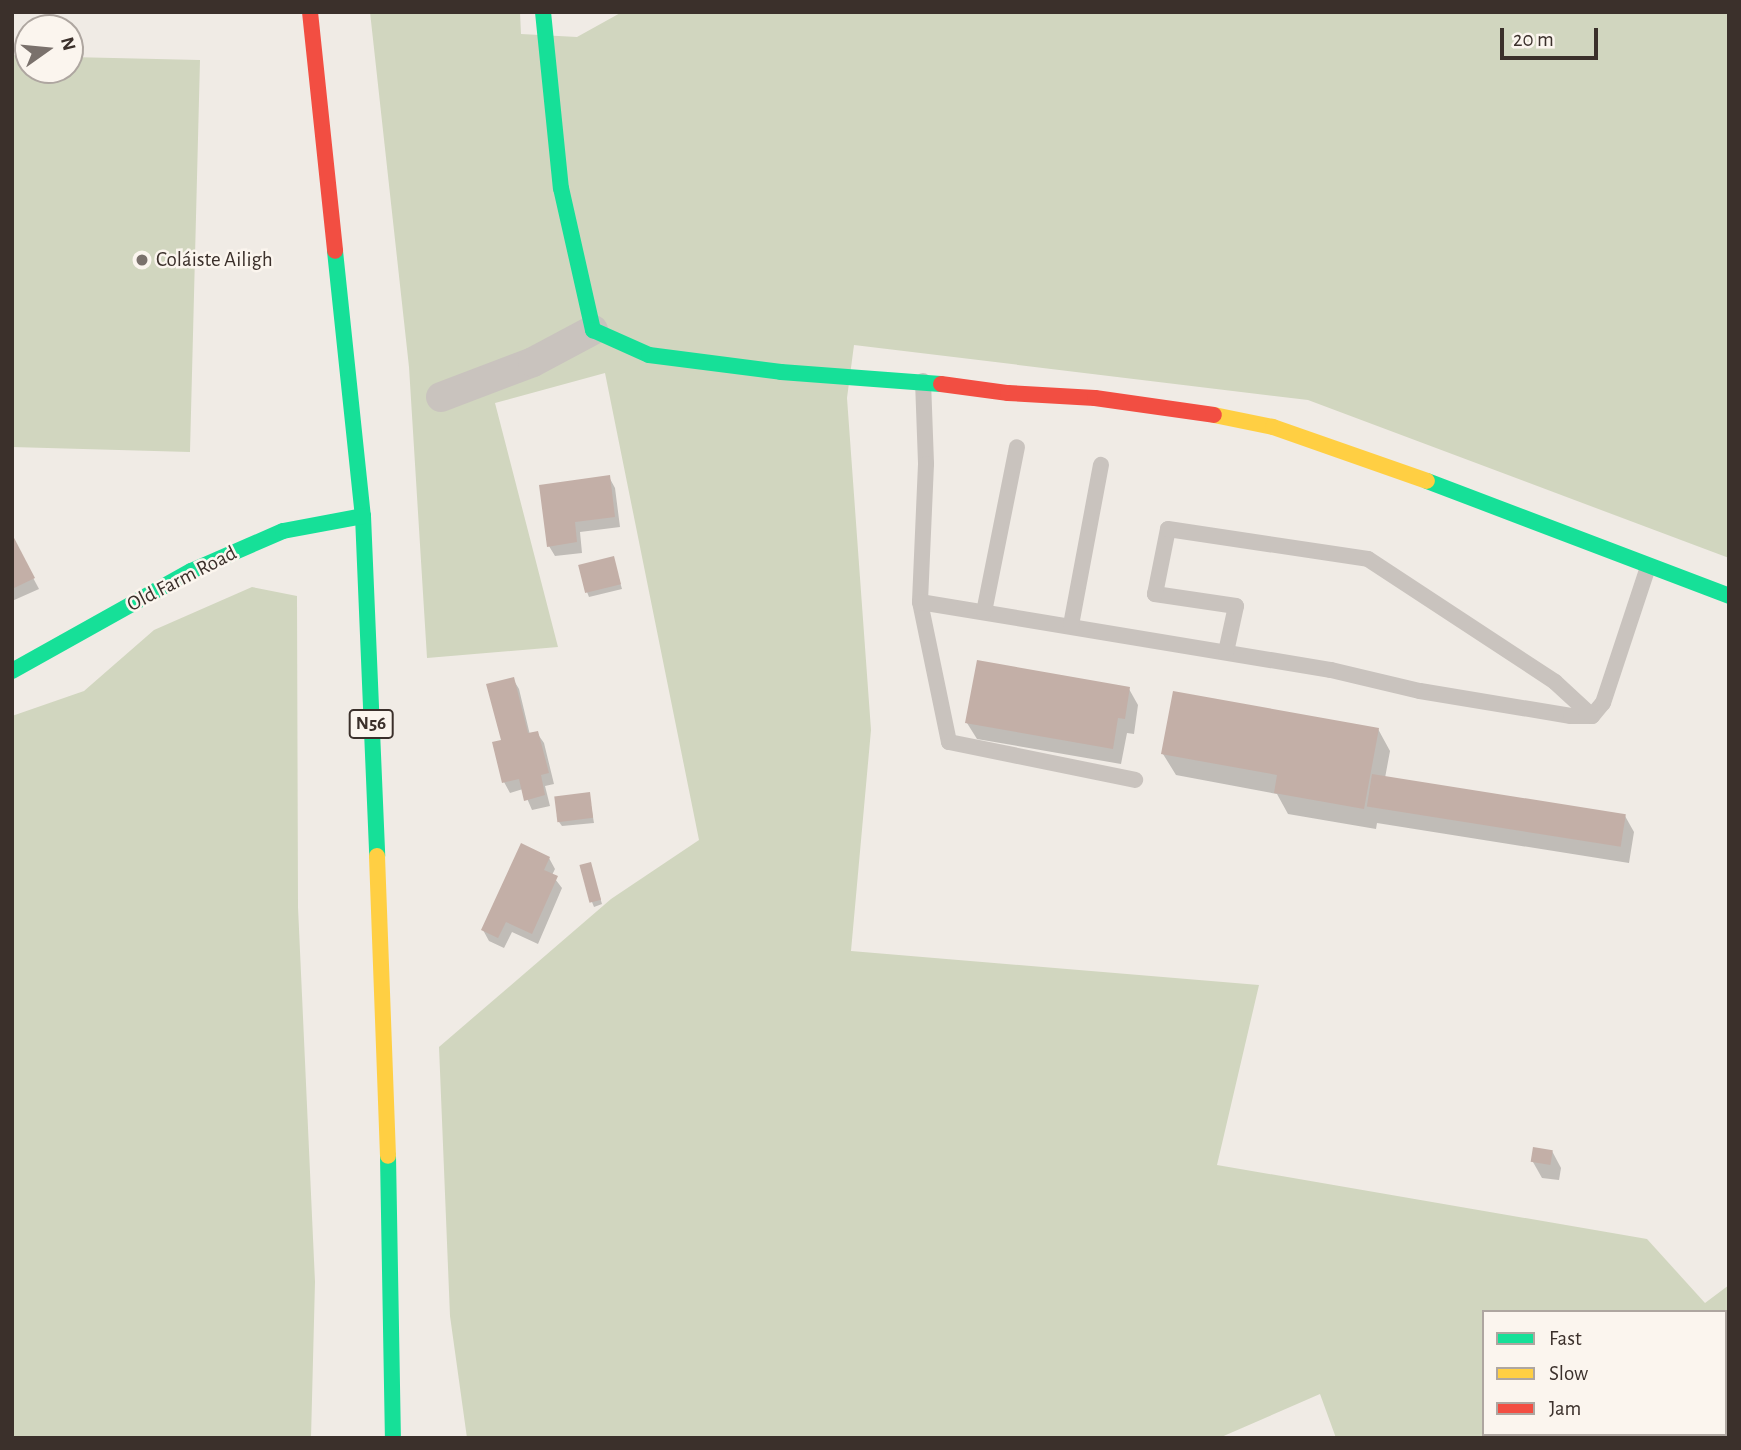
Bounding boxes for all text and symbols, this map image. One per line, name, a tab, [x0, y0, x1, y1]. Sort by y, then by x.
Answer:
north arrow	[14, 14, 84, 84]
scale bar	[1503, 14, 1601, 58]
text: 20 m	[1513, 29, 1554, 50]
text: N	[57, 35, 79, 53]
place label: Coláiste Ailigh	[156, 247, 273, 273]
marker: Coláiste Ailigh	[134, 252, 150, 268]
street label: Old Farm Road	[123, 541, 241, 617]
road number: N56	[348, 708, 394, 740]
legend	[1482, 1310, 1727, 1436]
text: Fast	[1549, 1328, 1582, 1349]
text: Slow	[1549, 1363, 1588, 1384]
text: Jam	[1549, 1398, 1581, 1419]

